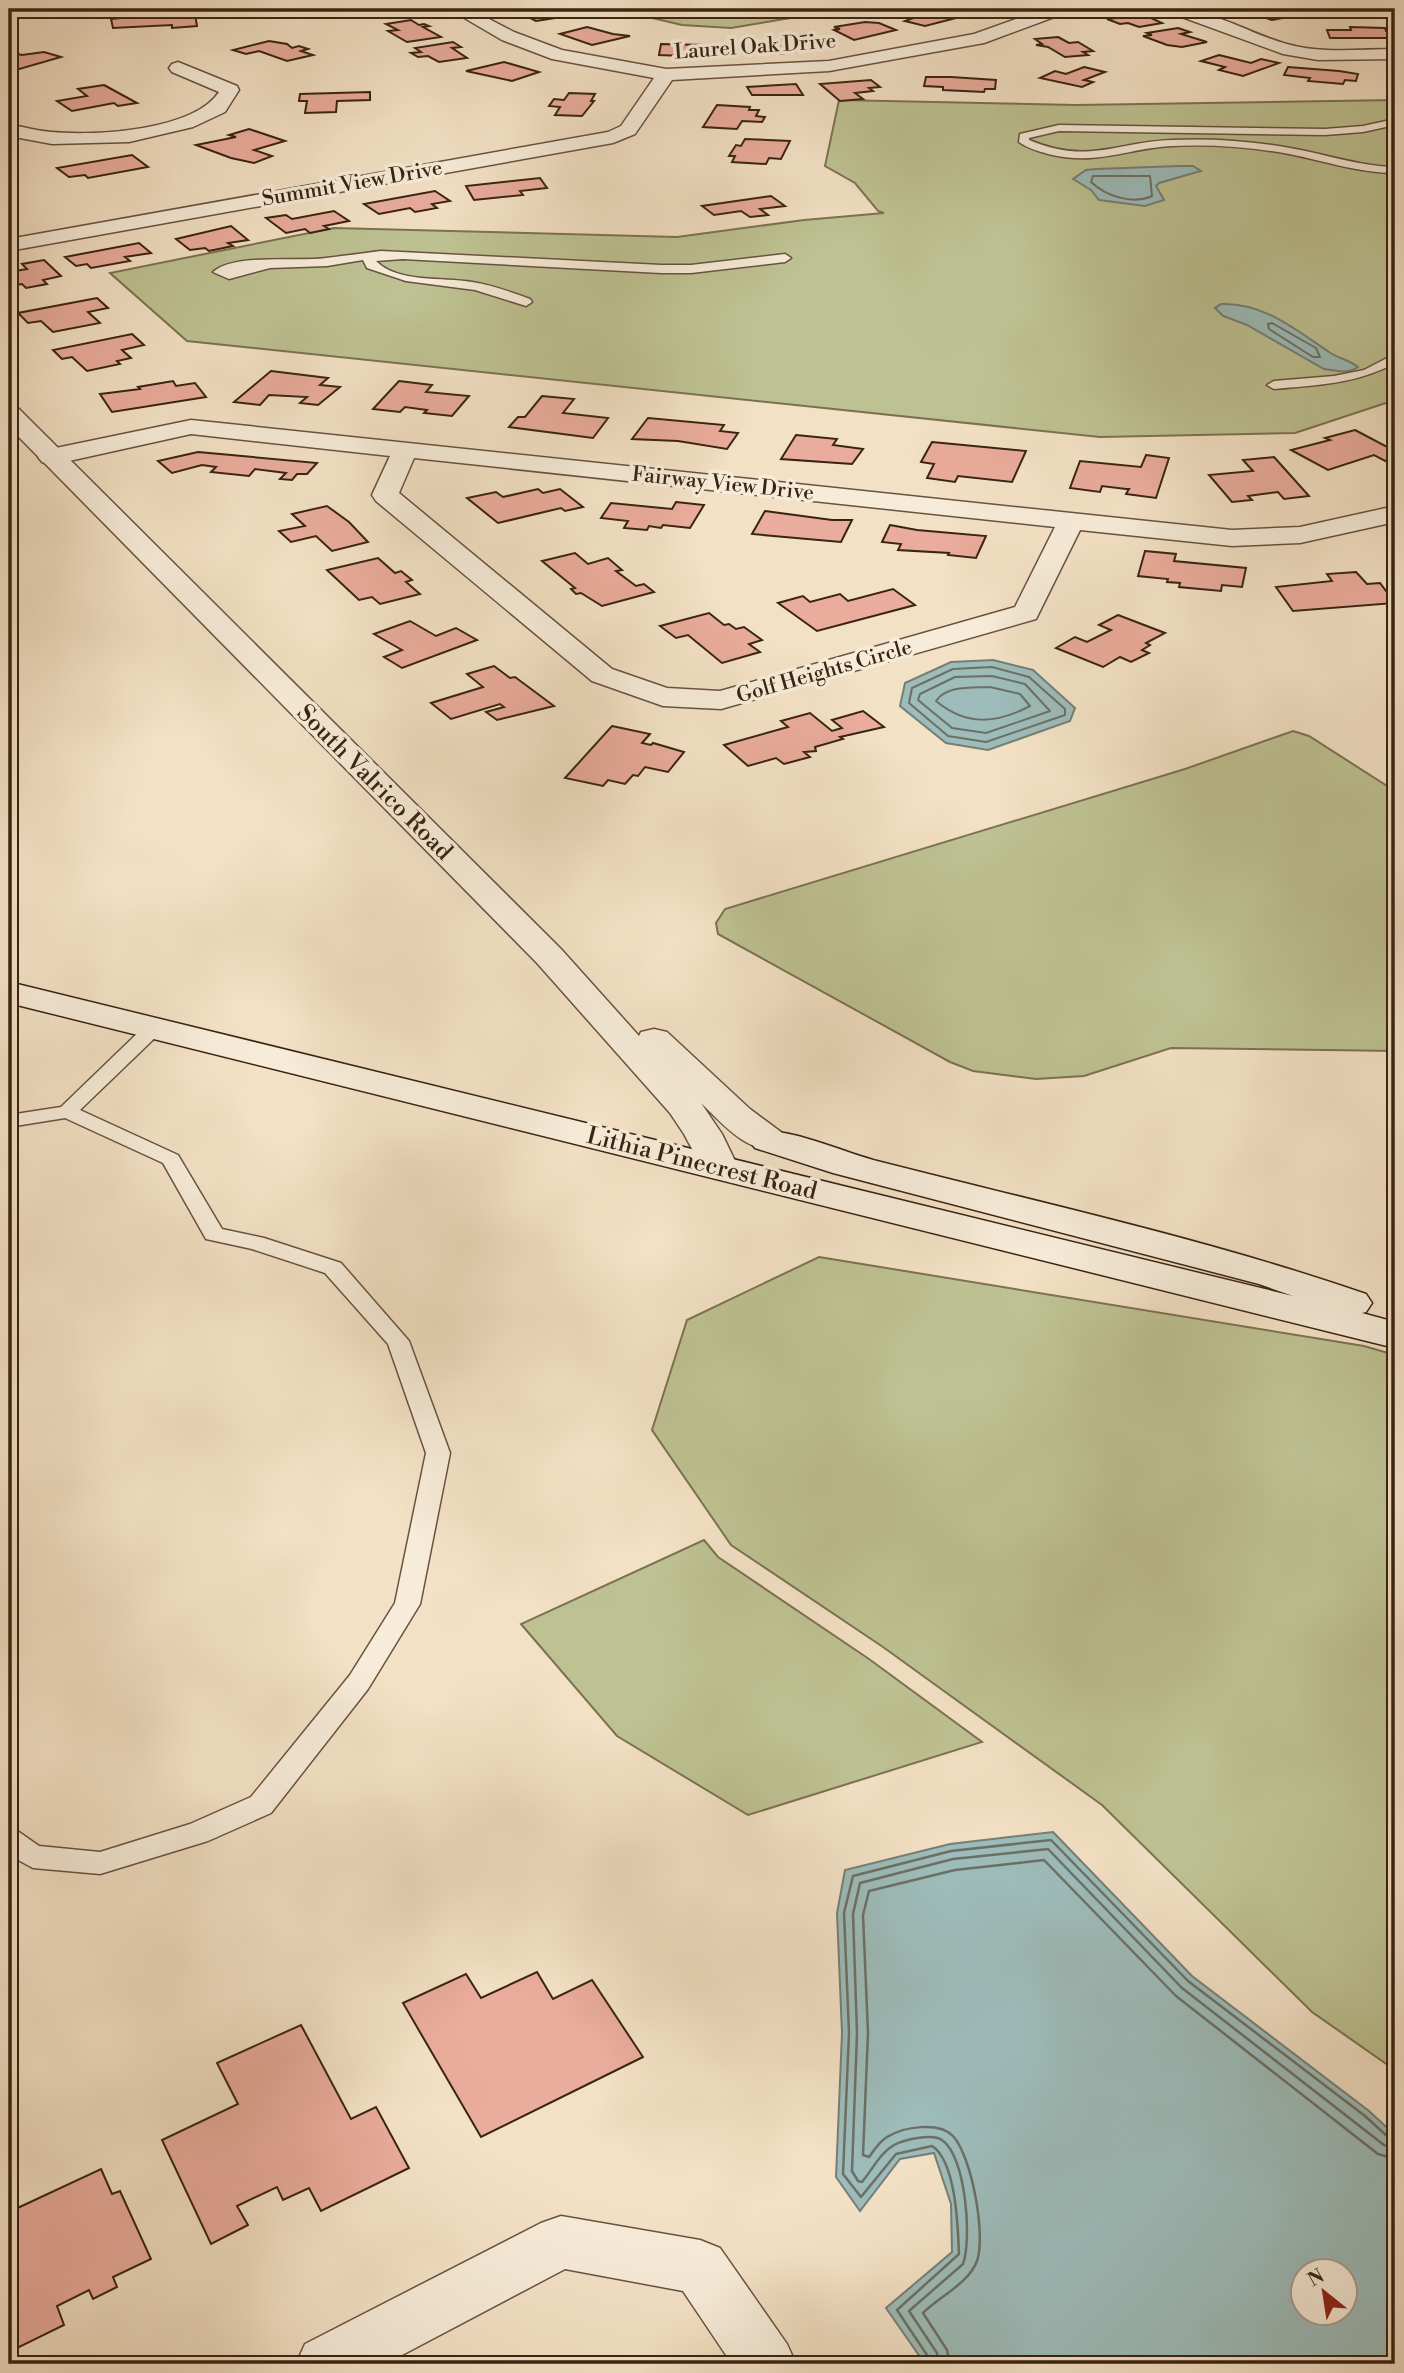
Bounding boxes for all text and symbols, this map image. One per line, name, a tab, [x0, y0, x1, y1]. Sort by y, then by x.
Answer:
street label: Laurel Oak Drive	[673, 28, 837, 66]
street label: Summit View Drive	[260, 155, 444, 213]
street label: Fairway View Drive	[631, 461, 815, 506]
street label: Golf Heights Circle	[733, 634, 915, 709]
street label: South Valrico Road	[290, 698, 459, 867]
street label: Lithia Pinecrest Road	[583, 1121, 821, 1207]
north arrow	[1288, 2258, 1358, 2328]
text: N	[1303, 2264, 1329, 2292]

